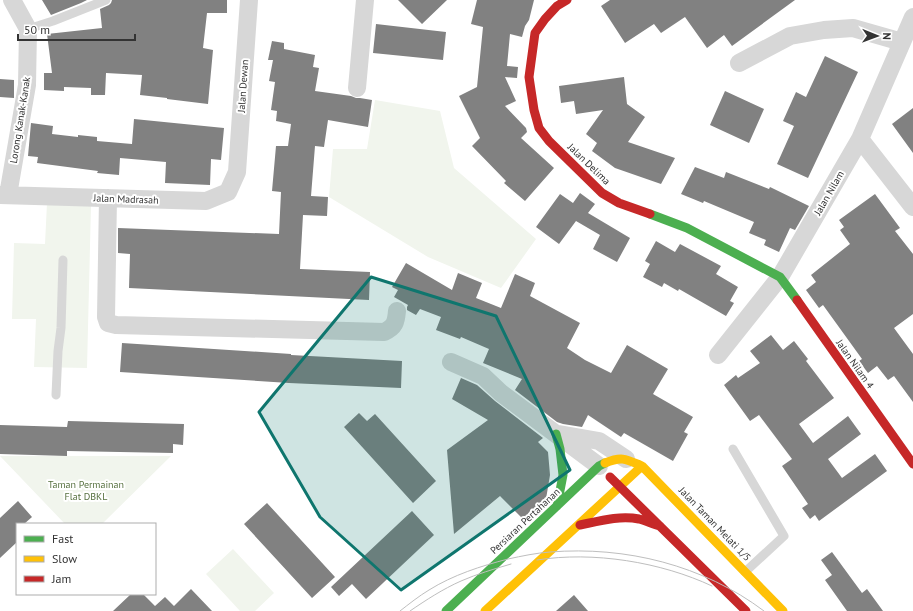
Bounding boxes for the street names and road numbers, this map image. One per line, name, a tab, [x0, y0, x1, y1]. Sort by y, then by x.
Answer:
street label: Jalan Dewan	[235, 59, 251, 114]
street label: Lorong Kanak-Kanak	[7, 76, 33, 164]
street label: Jalan Delima	[564, 140, 613, 188]
street label: Jalan Nilam	[811, 168, 847, 218]
street label: Jalan Madrasah	[92, 191, 159, 207]
street label: Jalan Nilam 4	[833, 336, 877, 392]
street label: Jalan Taman Melati 1/5	[675, 483, 754, 564]
street label: Persiaran Pertahanan	[487, 485, 563, 557]

